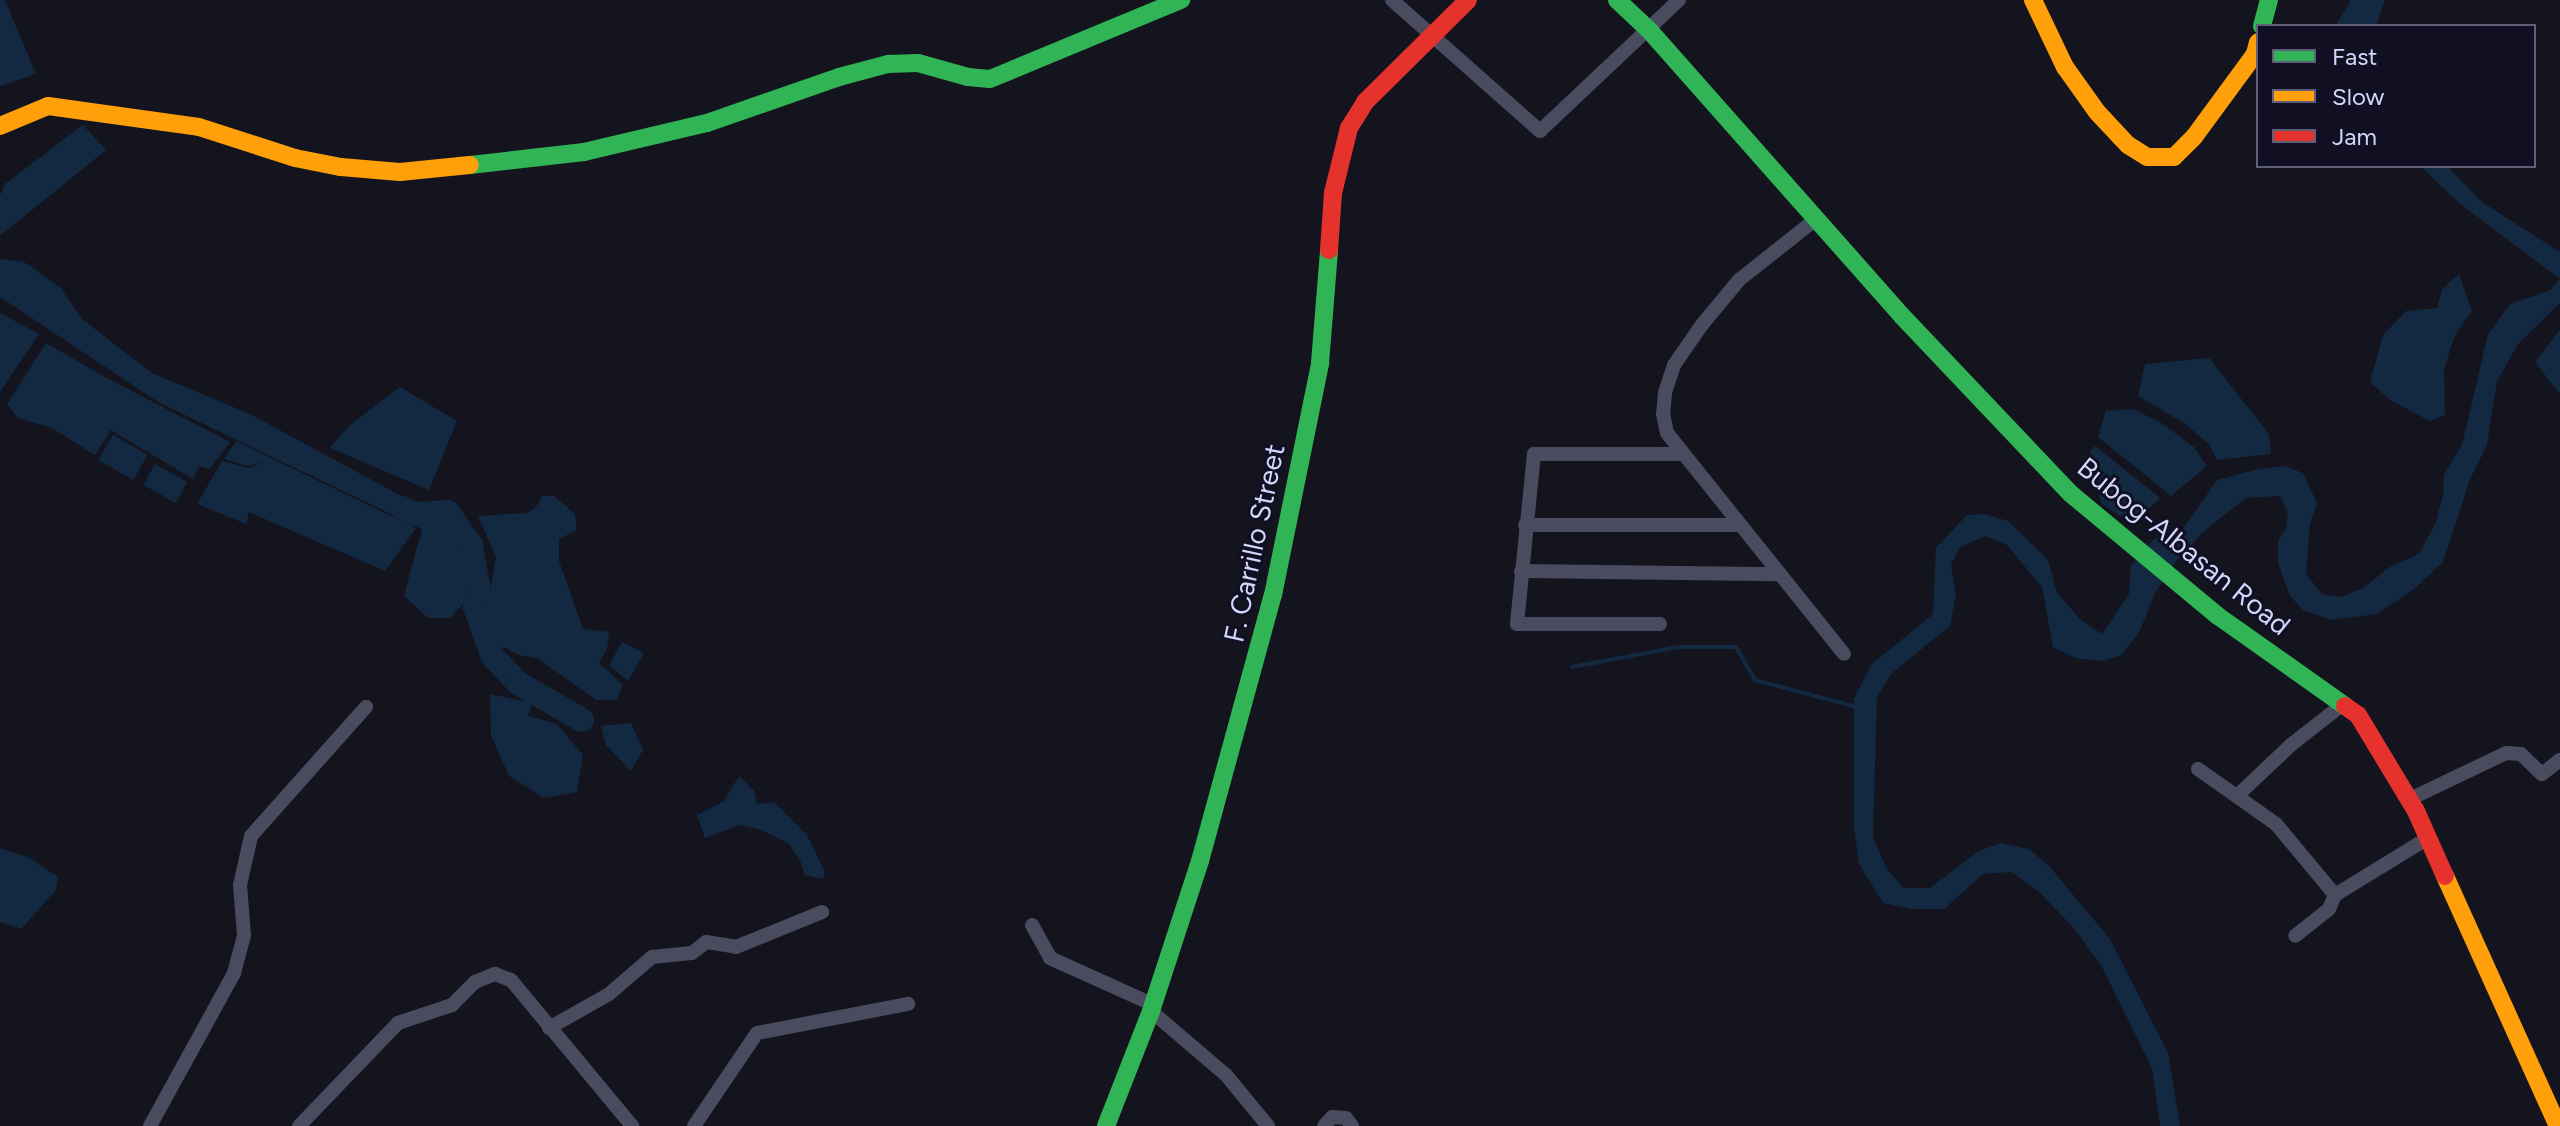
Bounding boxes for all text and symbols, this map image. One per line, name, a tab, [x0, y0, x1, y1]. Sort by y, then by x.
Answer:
legend	[2256, 24, 2536, 168]
text: Fast	[2332, 42, 2377, 71]
text: Slow	[2332, 82, 2384, 111]
text: Jam	[2332, 122, 2377, 151]
street label: F. Carrillo Street	[1217, 441, 1291, 645]
street label: Bubog-Albasan Road	[2071, 450, 2297, 642]

